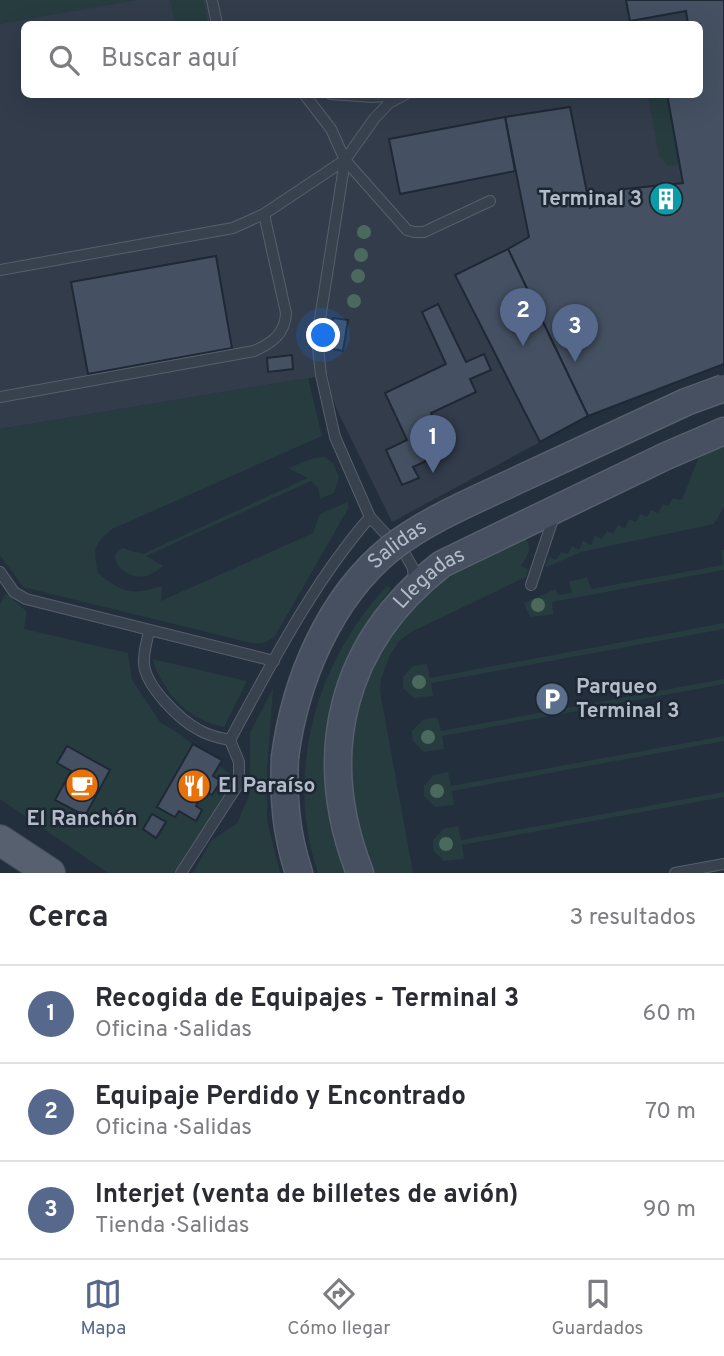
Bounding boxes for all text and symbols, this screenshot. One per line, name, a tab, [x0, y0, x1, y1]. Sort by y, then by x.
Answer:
search box	[21, 21, 703, 98]
icon: search	[45, 41, 83, 79]
text: Buscar aquí	[101, 43, 238, 76]
building icon: Terminal 3	[647, 180, 685, 218]
place label: Terminal 3	[538, 186, 642, 213]
pin: 2	[500, 288, 546, 346]
pin: 3	[552, 304, 598, 362]
your location	[306, 318, 340, 352]
pin: 1	[410, 415, 456, 473]
street label: Salidas	[362, 514, 432, 575]
street label: Llegadas	[387, 541, 469, 615]
place label: Parqueo Terminal 3	[576, 674, 680, 725]
parking icon: Parqueo Terminal 3	[533, 680, 571, 718]
cafe icon: El Ranchón	[63, 766, 101, 804]
restaurant icon: El Paraíso	[175, 767, 213, 805]
place label: El Paraíso	[218, 773, 315, 800]
place label: El Ranchón	[26, 806, 138, 833]
text: Cerca	[28, 900, 108, 937]
text: 3 resultados	[569, 904, 696, 933]
text: Recogida de Equipajes - Terminal 3	[95, 983, 519, 1016]
text: 1	[46, 1000, 56, 1029]
text: 60 m	[643, 1000, 696, 1029]
text: Oficina · Salidas	[95, 1016, 252, 1045]
text: Equipaje Perdido y Encontrado	[95, 1081, 466, 1114]
text: 2	[44, 1098, 58, 1127]
text: 70 m	[645, 1098, 696, 1127]
text: Oficina · Salidas	[95, 1114, 252, 1143]
text: Interjet (venta de billetes de avión)	[95, 1179, 518, 1212]
text: 3	[44, 1196, 58, 1225]
text: 90 m	[643, 1196, 696, 1225]
text: Tienda · Salidas	[95, 1212, 250, 1241]
tab: Mapa	[80, 1275, 126, 1341]
tab: Cómo llegar	[287, 1275, 391, 1341]
tab: Guardados	[552, 1275, 644, 1341]

